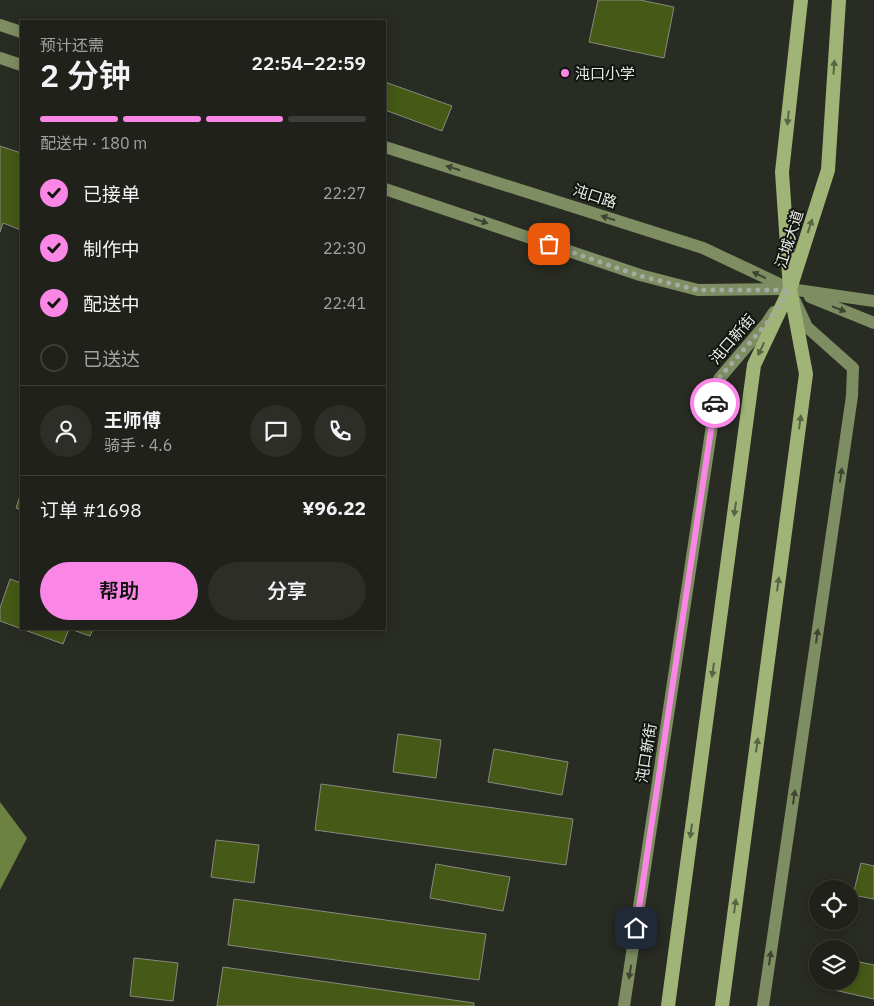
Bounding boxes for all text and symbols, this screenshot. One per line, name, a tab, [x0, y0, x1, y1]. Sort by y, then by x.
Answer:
text: 预计还需	[40, 35, 104, 55]
text: 22:54–22:59	[252, 51, 366, 75]
text: 2 分钟	[40, 54, 131, 96]
one-way arrow	[831, 59, 839, 75]
place label: 沌口小学	[575, 64, 635, 83]
marker: 沌口小学	[559, 67, 571, 79]
one-way arrow	[784, 110, 792, 126]
text: 配送中 · 180 m	[40, 133, 147, 153]
one-way arrow	[445, 164, 460, 172]
icon: check	[40, 179, 68, 207]
street label: 沌口路	[571, 180, 619, 212]
text: 已接单	[83, 182, 140, 206]
text: 22:27	[323, 183, 366, 203]
street label: 江城大道	[771, 208, 807, 270]
one-way arrow	[600, 213, 615, 221]
one-way arrow	[474, 218, 489, 226]
one-way arrow	[807, 219, 814, 234]
pin	[528, 223, 570, 265]
icon: bag	[535, 230, 563, 258]
icon: check	[40, 234, 68, 262]
text: 制作中	[83, 237, 140, 261]
text: 22:30	[323, 238, 366, 258]
one-way arrow	[752, 271, 767, 279]
icon: check	[40, 289, 68, 317]
text: 配送中	[83, 292, 140, 316]
text: 22:41	[323, 293, 366, 313]
one-way arrow	[832, 305, 847, 313]
street label: 沌口新街	[705, 310, 759, 368]
one-way arrow	[757, 342, 766, 357]
text: 已送达	[83, 347, 140, 371]
courier	[690, 378, 740, 428]
icon: car	[701, 389, 729, 417]
button: person	[40, 405, 92, 457]
button: chat	[250, 405, 302, 457]
button: phone	[314, 405, 366, 457]
text: 王师傅	[104, 408, 161, 432]
one-way arrow	[796, 414, 804, 430]
text: 骑手 · 4.6	[104, 435, 172, 455]
one-way arrow	[837, 467, 845, 483]
text: ¥96.22	[302, 496, 366, 520]
text: 订单 #1698	[40, 498, 142, 522]
one-way arrow	[731, 501, 739, 517]
button: 帮助	[40, 562, 198, 620]
button: 分享	[208, 562, 366, 620]
one-way arrow	[774, 575, 782, 591]
one-way arrow	[814, 628, 822, 644]
one-way arrow	[709, 662, 717, 678]
street label: 沌口新街	[632, 722, 660, 784]
one-way arrow	[753, 736, 761, 752]
one-way arrow	[790, 789, 798, 805]
one-way arrow	[687, 823, 695, 839]
map controls	[809, 880, 859, 990]
button: locate	[809, 880, 859, 930]
one-way arrow	[731, 897, 739, 913]
pin	[615, 907, 657, 949]
icon: home	[622, 914, 650, 942]
button: layers	[809, 940, 859, 990]
one-way arrow	[767, 949, 775, 965]
one-way arrow	[625, 964, 633, 980]

